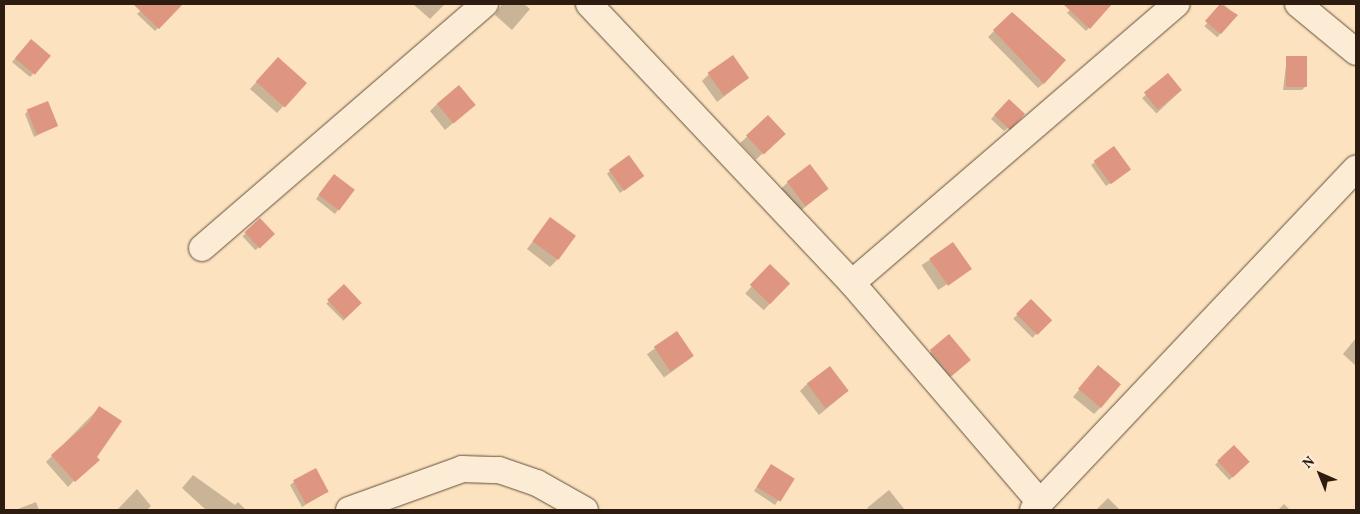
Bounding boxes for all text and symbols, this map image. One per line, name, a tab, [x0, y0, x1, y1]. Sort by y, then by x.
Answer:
north arrow	[1295, 449, 1345, 499]
text: N	[1299, 452, 1319, 473]

